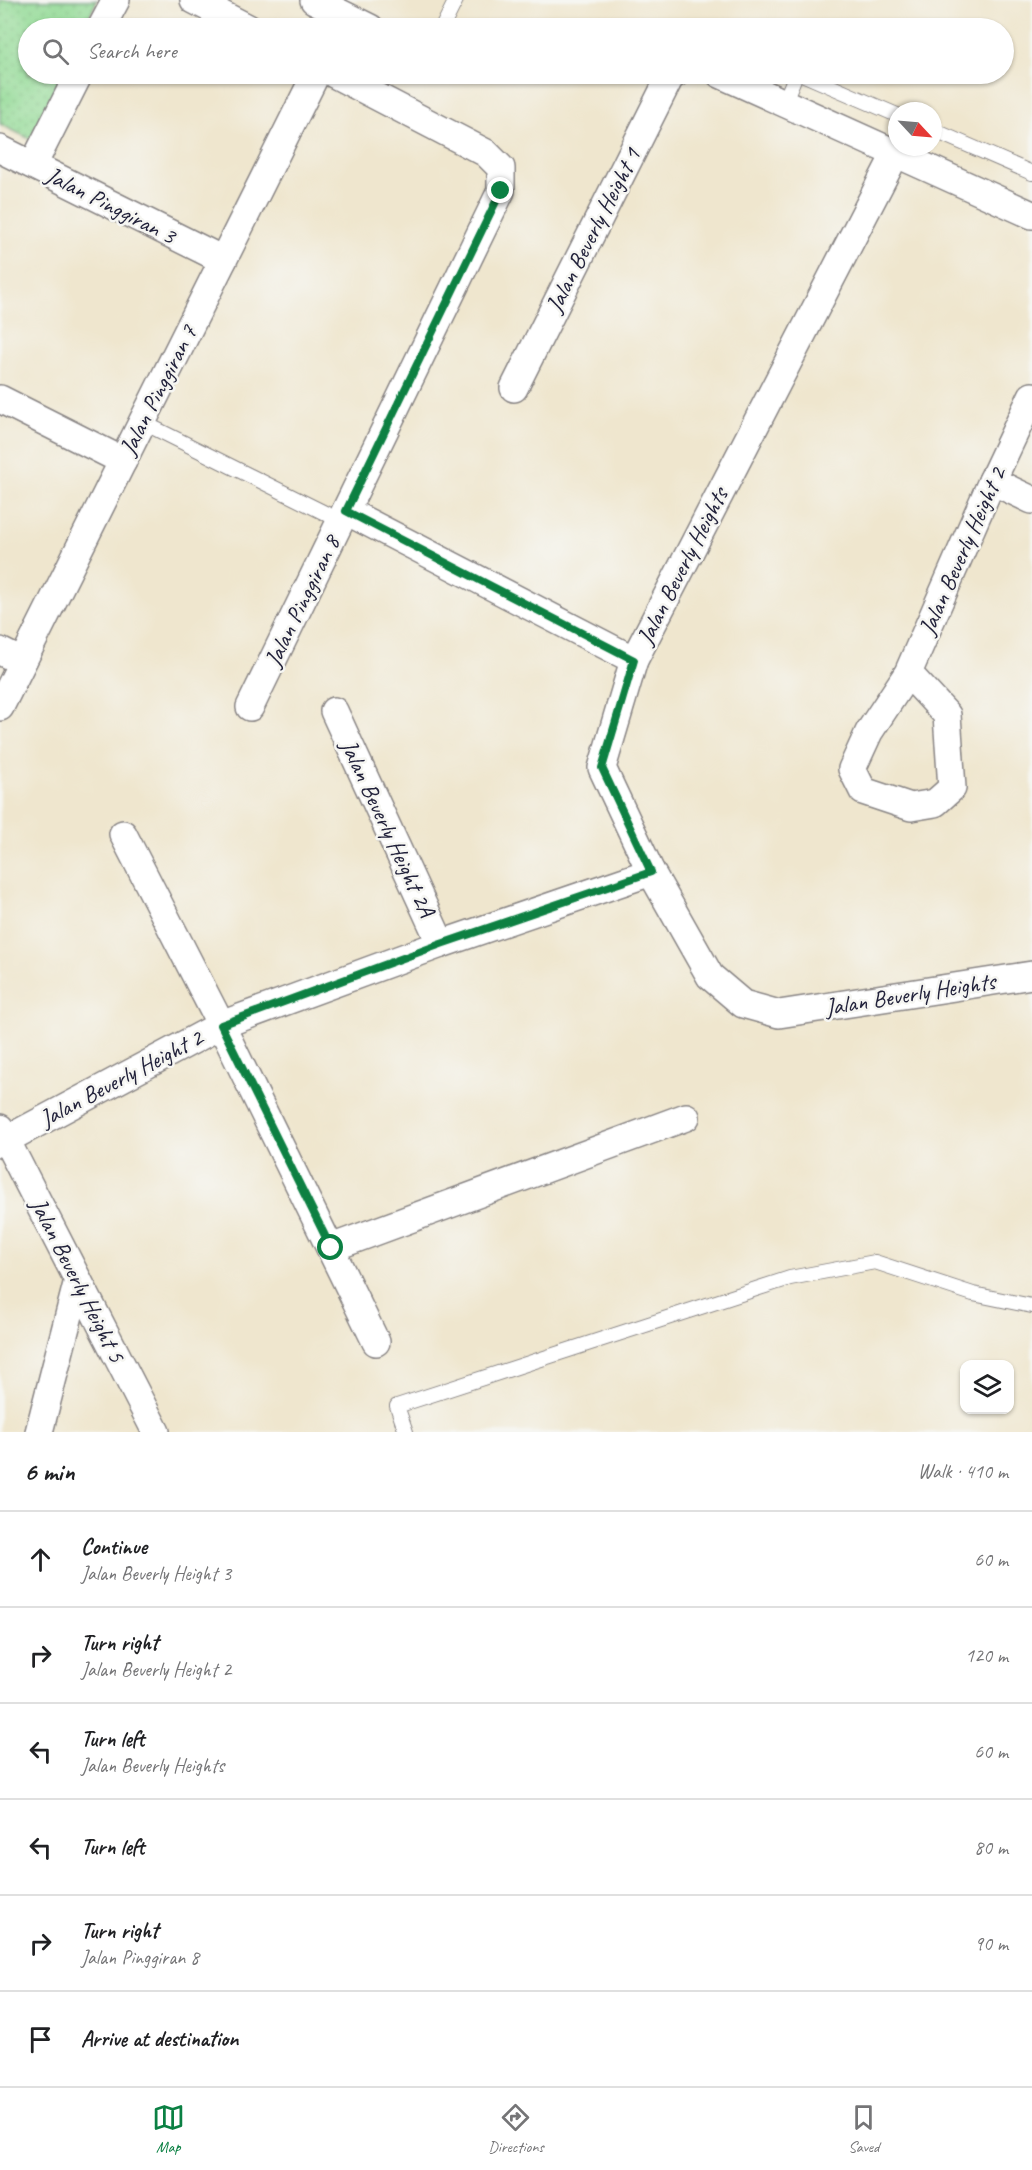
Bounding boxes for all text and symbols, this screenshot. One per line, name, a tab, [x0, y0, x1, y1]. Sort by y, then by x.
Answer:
search box	[18, 18, 1014, 84]
icon: search	[39, 35, 72, 68]
text: Search here	[87, 37, 177, 65]
north arrow	[888, 102, 942, 156]
street label: Jalan Beverly Height 1	[538, 142, 648, 318]
street label: Jalan Pinggiran 3	[40, 159, 183, 252]
route end	[487, 177, 513, 203]
street label: Jalan Pinggiran 7	[112, 319, 204, 461]
street label: Jalan Beverly Height 2	[911, 461, 1013, 640]
street label: Jalan Beverly Heights	[629, 480, 736, 650]
street label: Jalan Pinggiran 8	[257, 529, 348, 672]
street label: Jalan Beverly Height 2A	[333, 734, 443, 922]
street label: Jalan Beverly Heights	[822, 965, 1000, 1022]
street label: Jalan Beverly Height 2	[34, 1021, 210, 1134]
street label: Jalan Beverly Height 5	[23, 1192, 133, 1368]
route start	[317, 1234, 343, 1260]
map controls	[960, 1360, 1014, 1414]
button: layers	[960, 1360, 1014, 1414]
text: 6 min	[24, 1455, 74, 1488]
text: Walk · 410 m	[918, 1459, 1008, 1484]
text: Continue	[81, 1533, 147, 1561]
icon: ahead	[24, 1543, 57, 1576]
text: 60 m	[974, 1547, 1008, 1572]
text: Jalan Beverly Height 3	[81, 1561, 231, 1586]
text: Turn right	[81, 1629, 158, 1657]
icon: right	[24, 1639, 57, 1672]
text: 120 m	[965, 1643, 1008, 1668]
text: Jalan Beverly Height 2	[81, 1657, 231, 1682]
text: Turn left	[81, 1725, 145, 1753]
icon: left	[24, 1735, 57, 1768]
text: 60 m	[974, 1739, 1008, 1764]
text: Jalan Beverly Heights	[81, 1753, 224, 1778]
icon: left	[24, 1831, 57, 1864]
text: Turn left	[81, 1833, 145, 1861]
text: 80 m	[974, 1835, 1008, 1860]
text: Turn right	[81, 1917, 158, 1945]
icon: right	[24, 1927, 57, 1960]
text: 90 m	[974, 1931, 1008, 1956]
text: Jalan Pinggiran 8	[81, 1945, 199, 1970]
icon: arrive	[24, 2023, 57, 2056]
text: Arrive at destination	[81, 2025, 238, 2053]
tab: Map	[152, 2101, 185, 2157]
tab: Directions	[488, 2101, 544, 2157]
tab: Saved	[847, 2101, 880, 2157]

